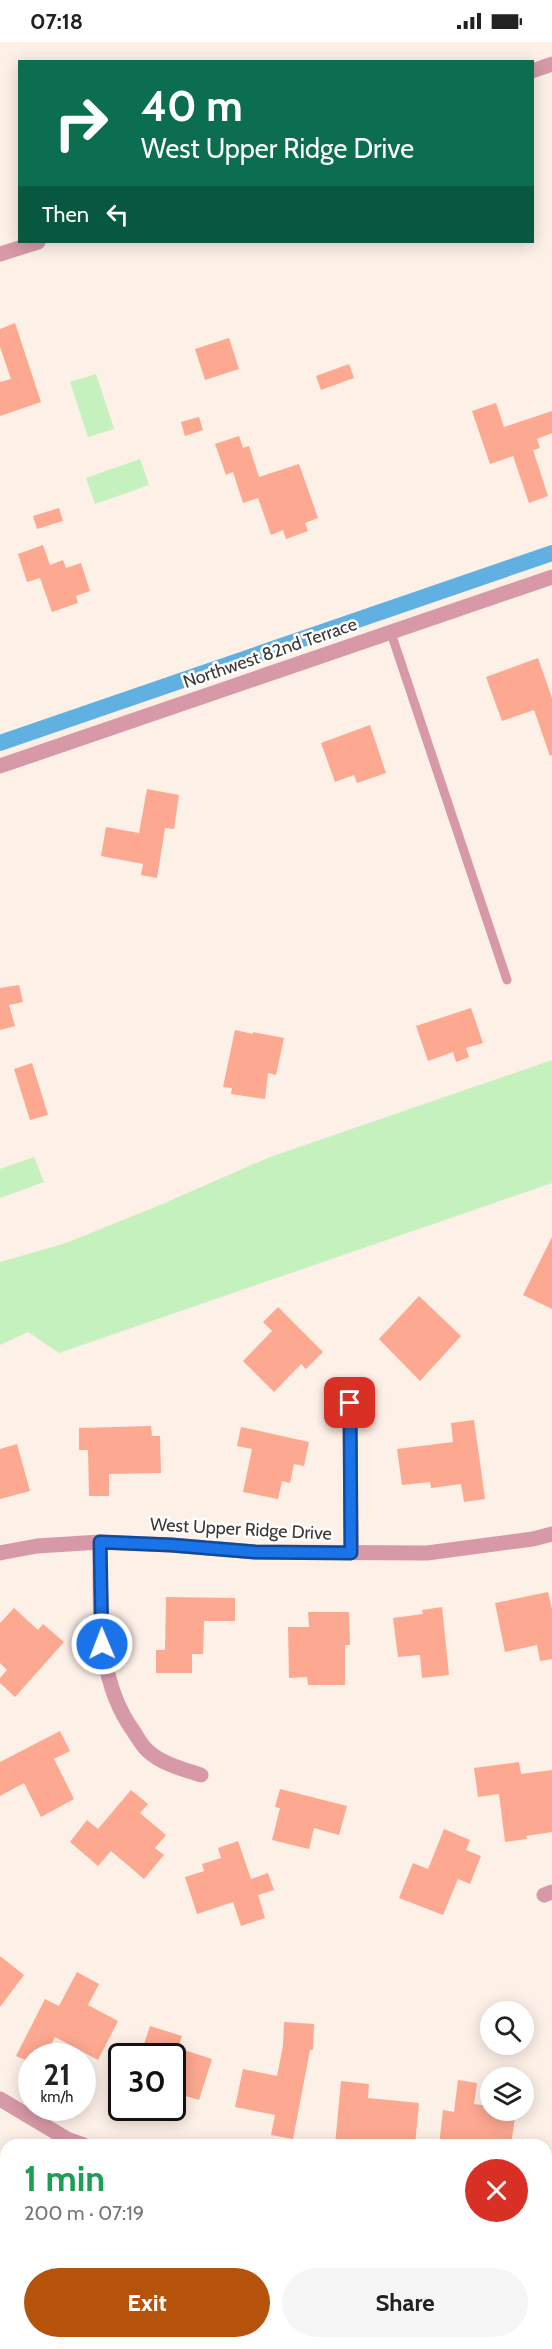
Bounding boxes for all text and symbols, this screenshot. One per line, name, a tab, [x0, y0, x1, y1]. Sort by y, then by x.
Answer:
text: 07:18	[30, 8, 83, 35]
text: 40 m	[141, 80, 243, 132]
icon: right	[42, 84, 120, 162]
text: West Upper Ridge Drive	[141, 132, 414, 165]
icon: left	[101, 198, 134, 231]
text: Then	[42, 201, 89, 228]
street label: Northwest 82nd Terrace	[180, 613, 360, 693]
pin	[324, 1377, 375, 1428]
icon: arrive	[333, 1386, 366, 1419]
street label: West Upper Ridge Drive	[150, 1513, 332, 1545]
position arrow	[70, 1612, 134, 1676]
map controls	[480, 2001, 534, 2121]
button: search	[480, 2001, 534, 2055]
speed limit sign: 30	[108, 2043, 186, 2121]
text: 21	[44, 2056, 70, 2093]
button: layers	[480, 2067, 534, 2121]
text: km/h	[41, 2088, 73, 2106]
text: 1 min	[24, 2156, 105, 2200]
button: close	[465, 2159, 528, 2222]
text: 200 m · 07:19	[24, 2201, 144, 2225]
button: Exit	[24, 2268, 270, 2337]
button: Share	[282, 2268, 528, 2337]

